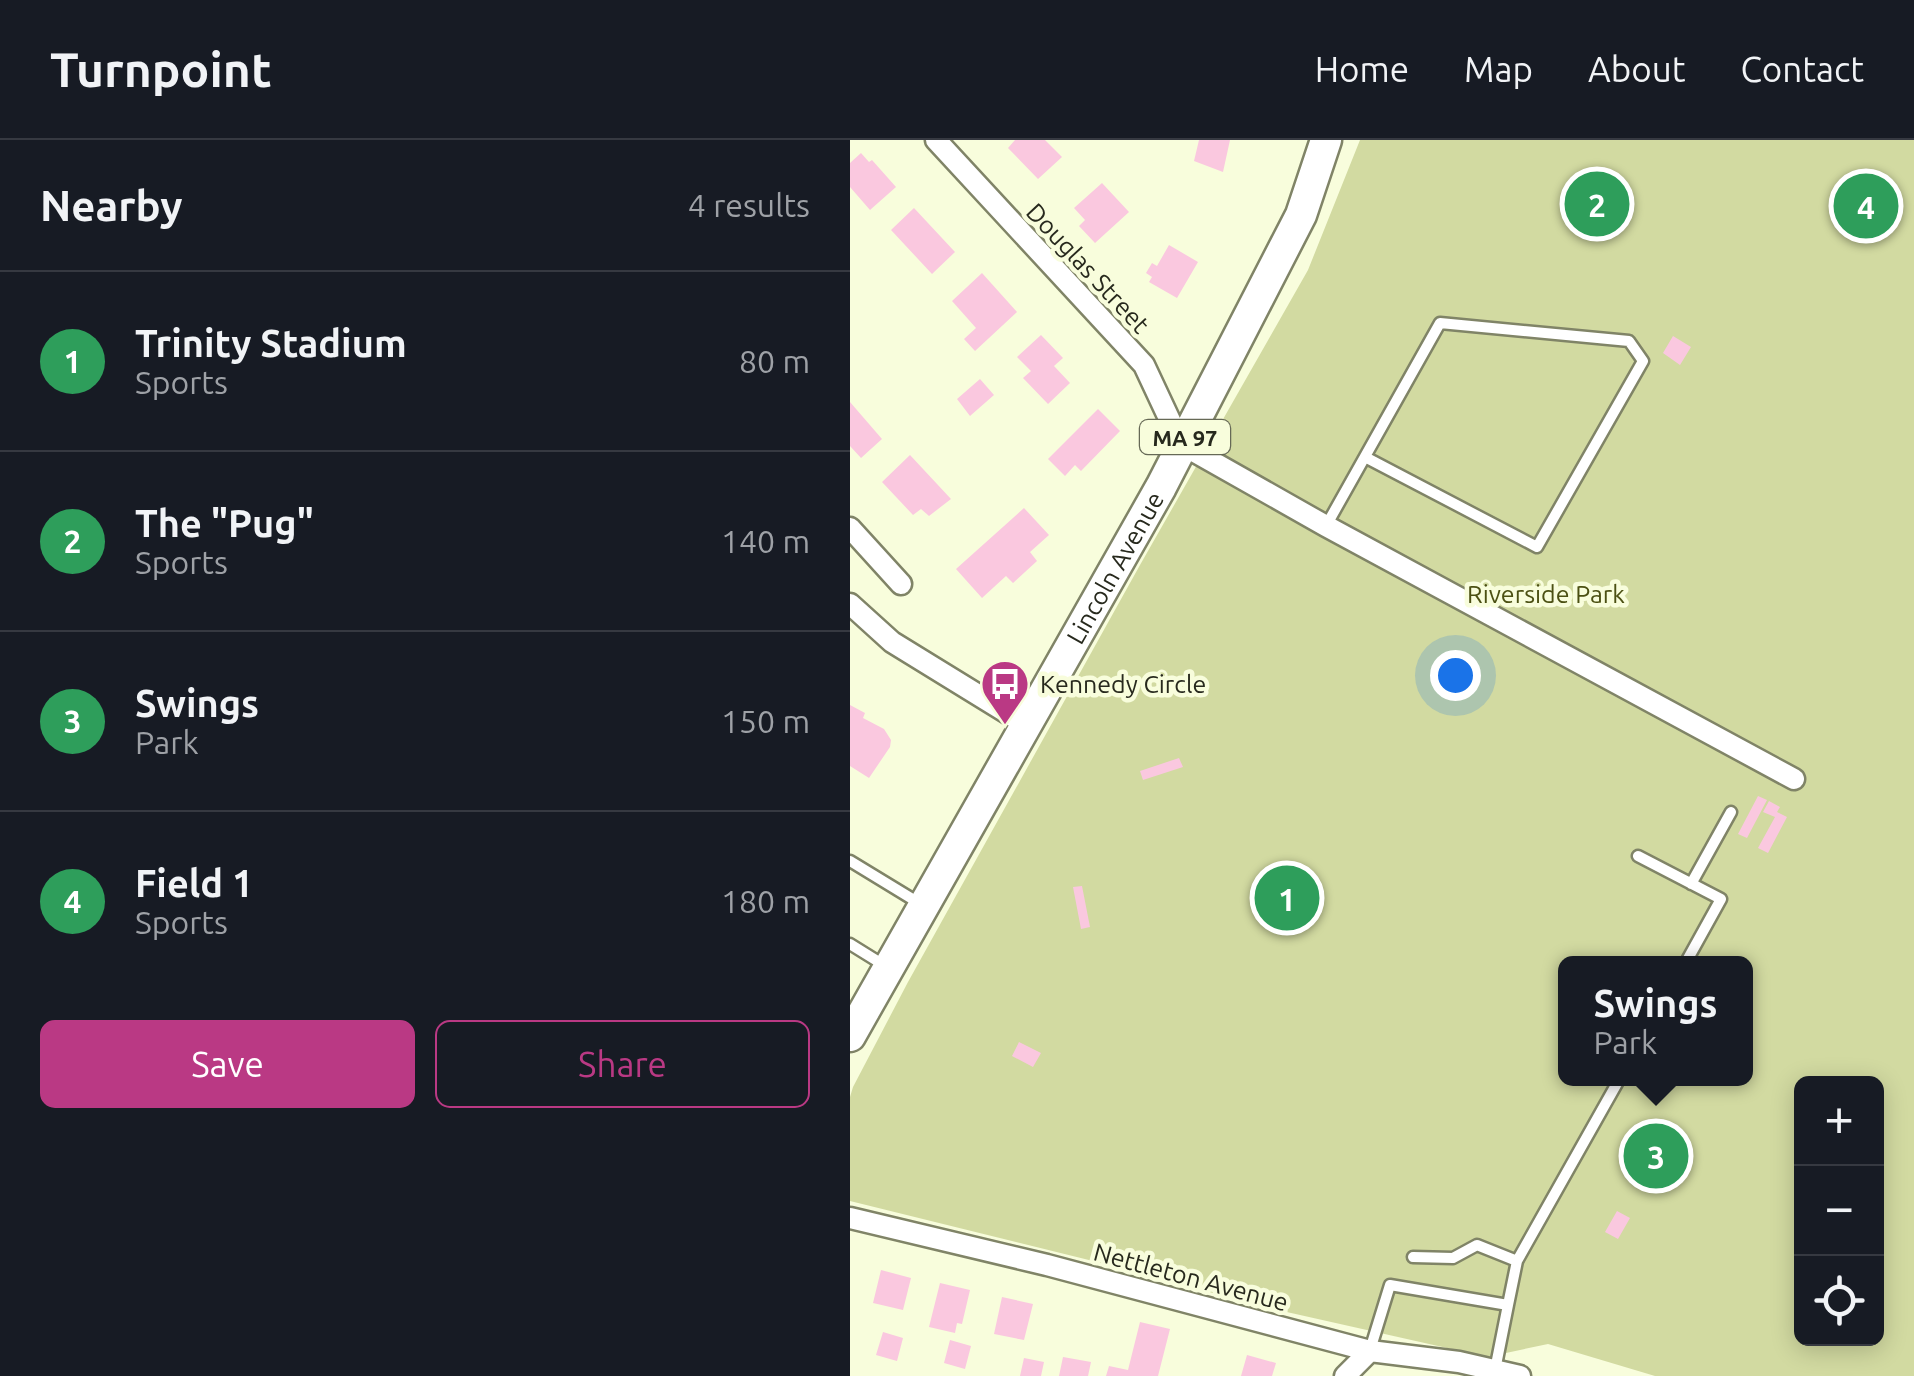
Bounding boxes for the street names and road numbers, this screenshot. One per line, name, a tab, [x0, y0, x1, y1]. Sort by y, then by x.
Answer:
street label: Douglas Street	[1021, 197, 1155, 339]
road number: MA 97	[1140, 420, 1230, 454]
street label: Lincoln Avenue	[1061, 487, 1169, 649]
street label: Nettleton Avenue	[1091, 1238, 1291, 1316]

